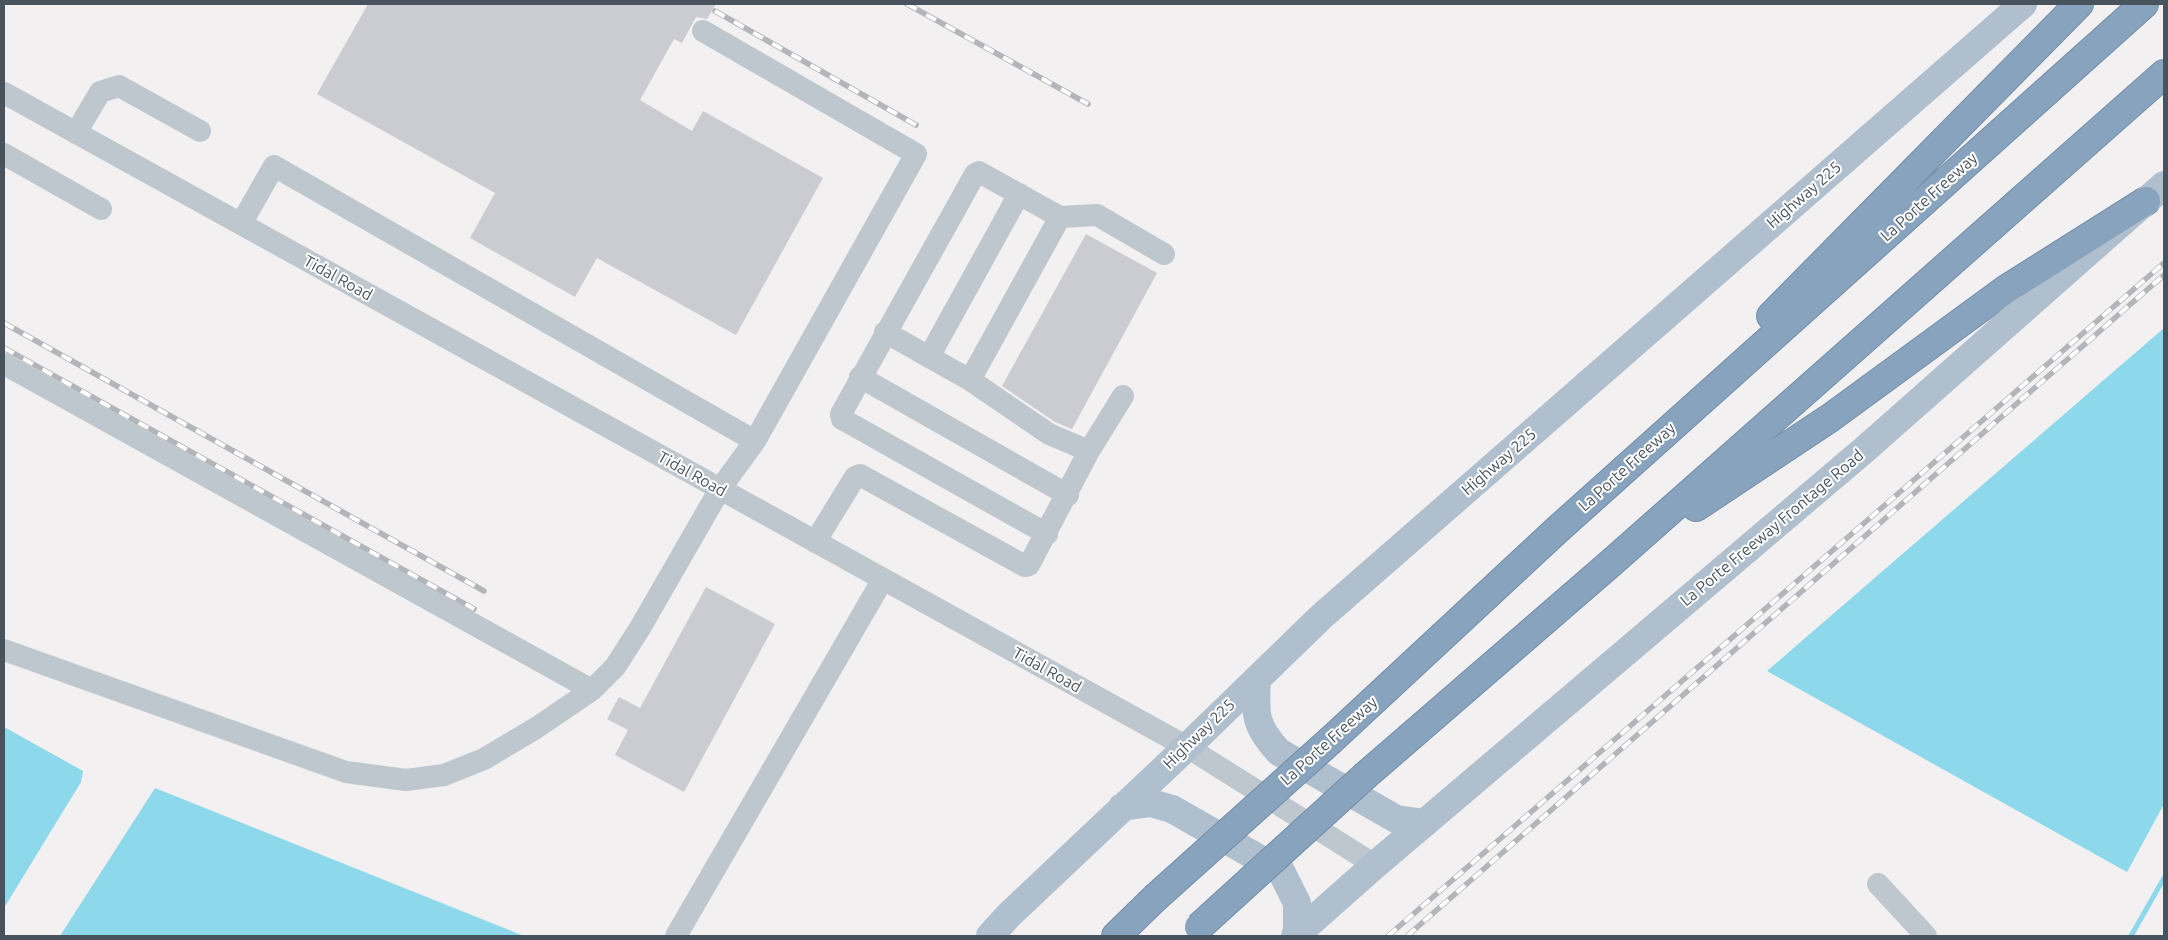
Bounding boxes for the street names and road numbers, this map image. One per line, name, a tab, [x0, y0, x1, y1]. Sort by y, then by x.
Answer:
street label: La Porte Freeway	[1877, 148, 1981, 246]
street label: Highway 225	[1763, 157, 1845, 233]
street label: Tidal Road	[300, 251, 376, 305]
street label: La Porte Freeway	[1575, 418, 1679, 516]
street label: Highway 225	[1458, 424, 1540, 500]
street label: La Porte Freeway Frontage Road	[1677, 446, 1867, 610]
street label: Tidal Road	[654, 447, 730, 501]
street label: Tidal Road	[1009, 643, 1085, 697]
street label: La Porte Freeway	[1277, 692, 1381, 790]
street label: Highway 225	[1159, 695, 1239, 773]

